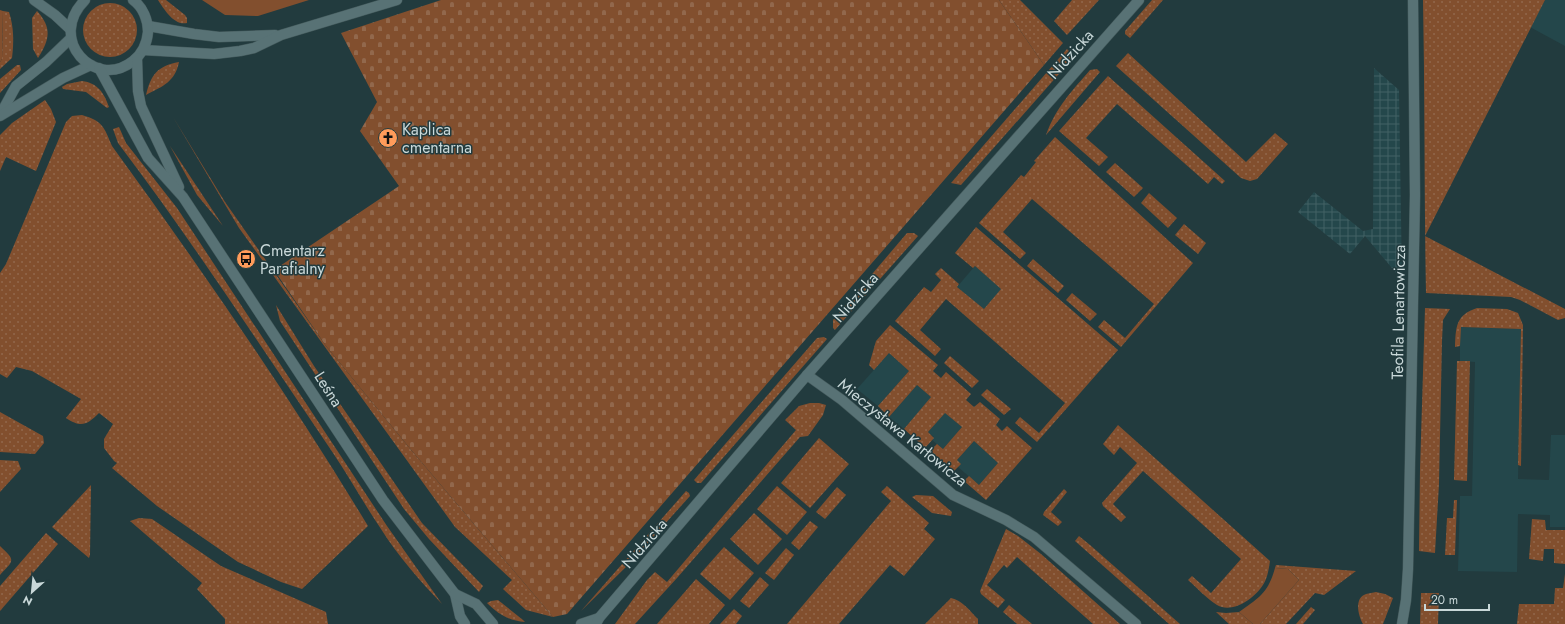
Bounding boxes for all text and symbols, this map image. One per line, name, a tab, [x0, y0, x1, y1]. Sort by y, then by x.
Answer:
street label: Nidzicka	[1042, 24, 1099, 84]
place label: Kaplica cmentarna	[402, 118, 472, 159]
church icon: Kaplica cmentarna	[377, 127, 399, 149]
place label: Cmentarz Parafialny	[260, 239, 326, 280]
street label: Teofila Lenartowicza	[1386, 244, 1411, 380]
bus stop icon: Cmentarz Parafialny	[235, 248, 257, 270]
street label: Nidzicka	[827, 267, 884, 327]
street label: Leśna	[309, 367, 349, 411]
street label: Mieczysława Karłowicza	[833, 373, 972, 492]
street label: Nidzicka	[616, 513, 673, 573]
north arrow	[12, 572, 52, 612]
scale bar	[1425, 586, 1489, 612]
text: 20 m	[1431, 591, 1458, 609]
text: N	[20, 592, 35, 610]

